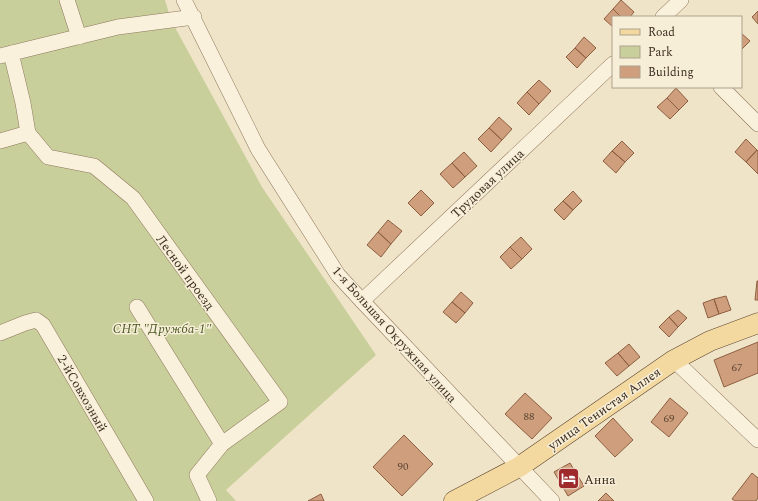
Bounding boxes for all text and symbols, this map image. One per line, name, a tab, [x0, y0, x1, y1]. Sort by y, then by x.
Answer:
legend	[612, 16, 742, 88]
text: Road	[648, 23, 675, 42]
text: Park	[648, 43, 673, 62]
text: Building	[648, 63, 694, 82]
street label: Трудовая улица	[446, 144, 529, 223]
street label: Лесной проезд	[151, 231, 219, 314]
street label: 1-я Большая Окружная улица	[327, 262, 462, 408]
park label: СНТ "Дружба-1"	[113, 319, 211, 339]
street label: 2-йСовхозный	[52, 351, 112, 436]
house number: 67	[732, 359, 743, 376]
street label: улица Тенистая Аллея	[543, 362, 665, 456]
house number: 88	[524, 408, 535, 425]
house number: 69	[664, 410, 675, 427]
house number: 90	[398, 458, 409, 475]
hotel icon: Анна	[556, 466, 582, 492]
place label: Анна	[584, 470, 616, 490]

